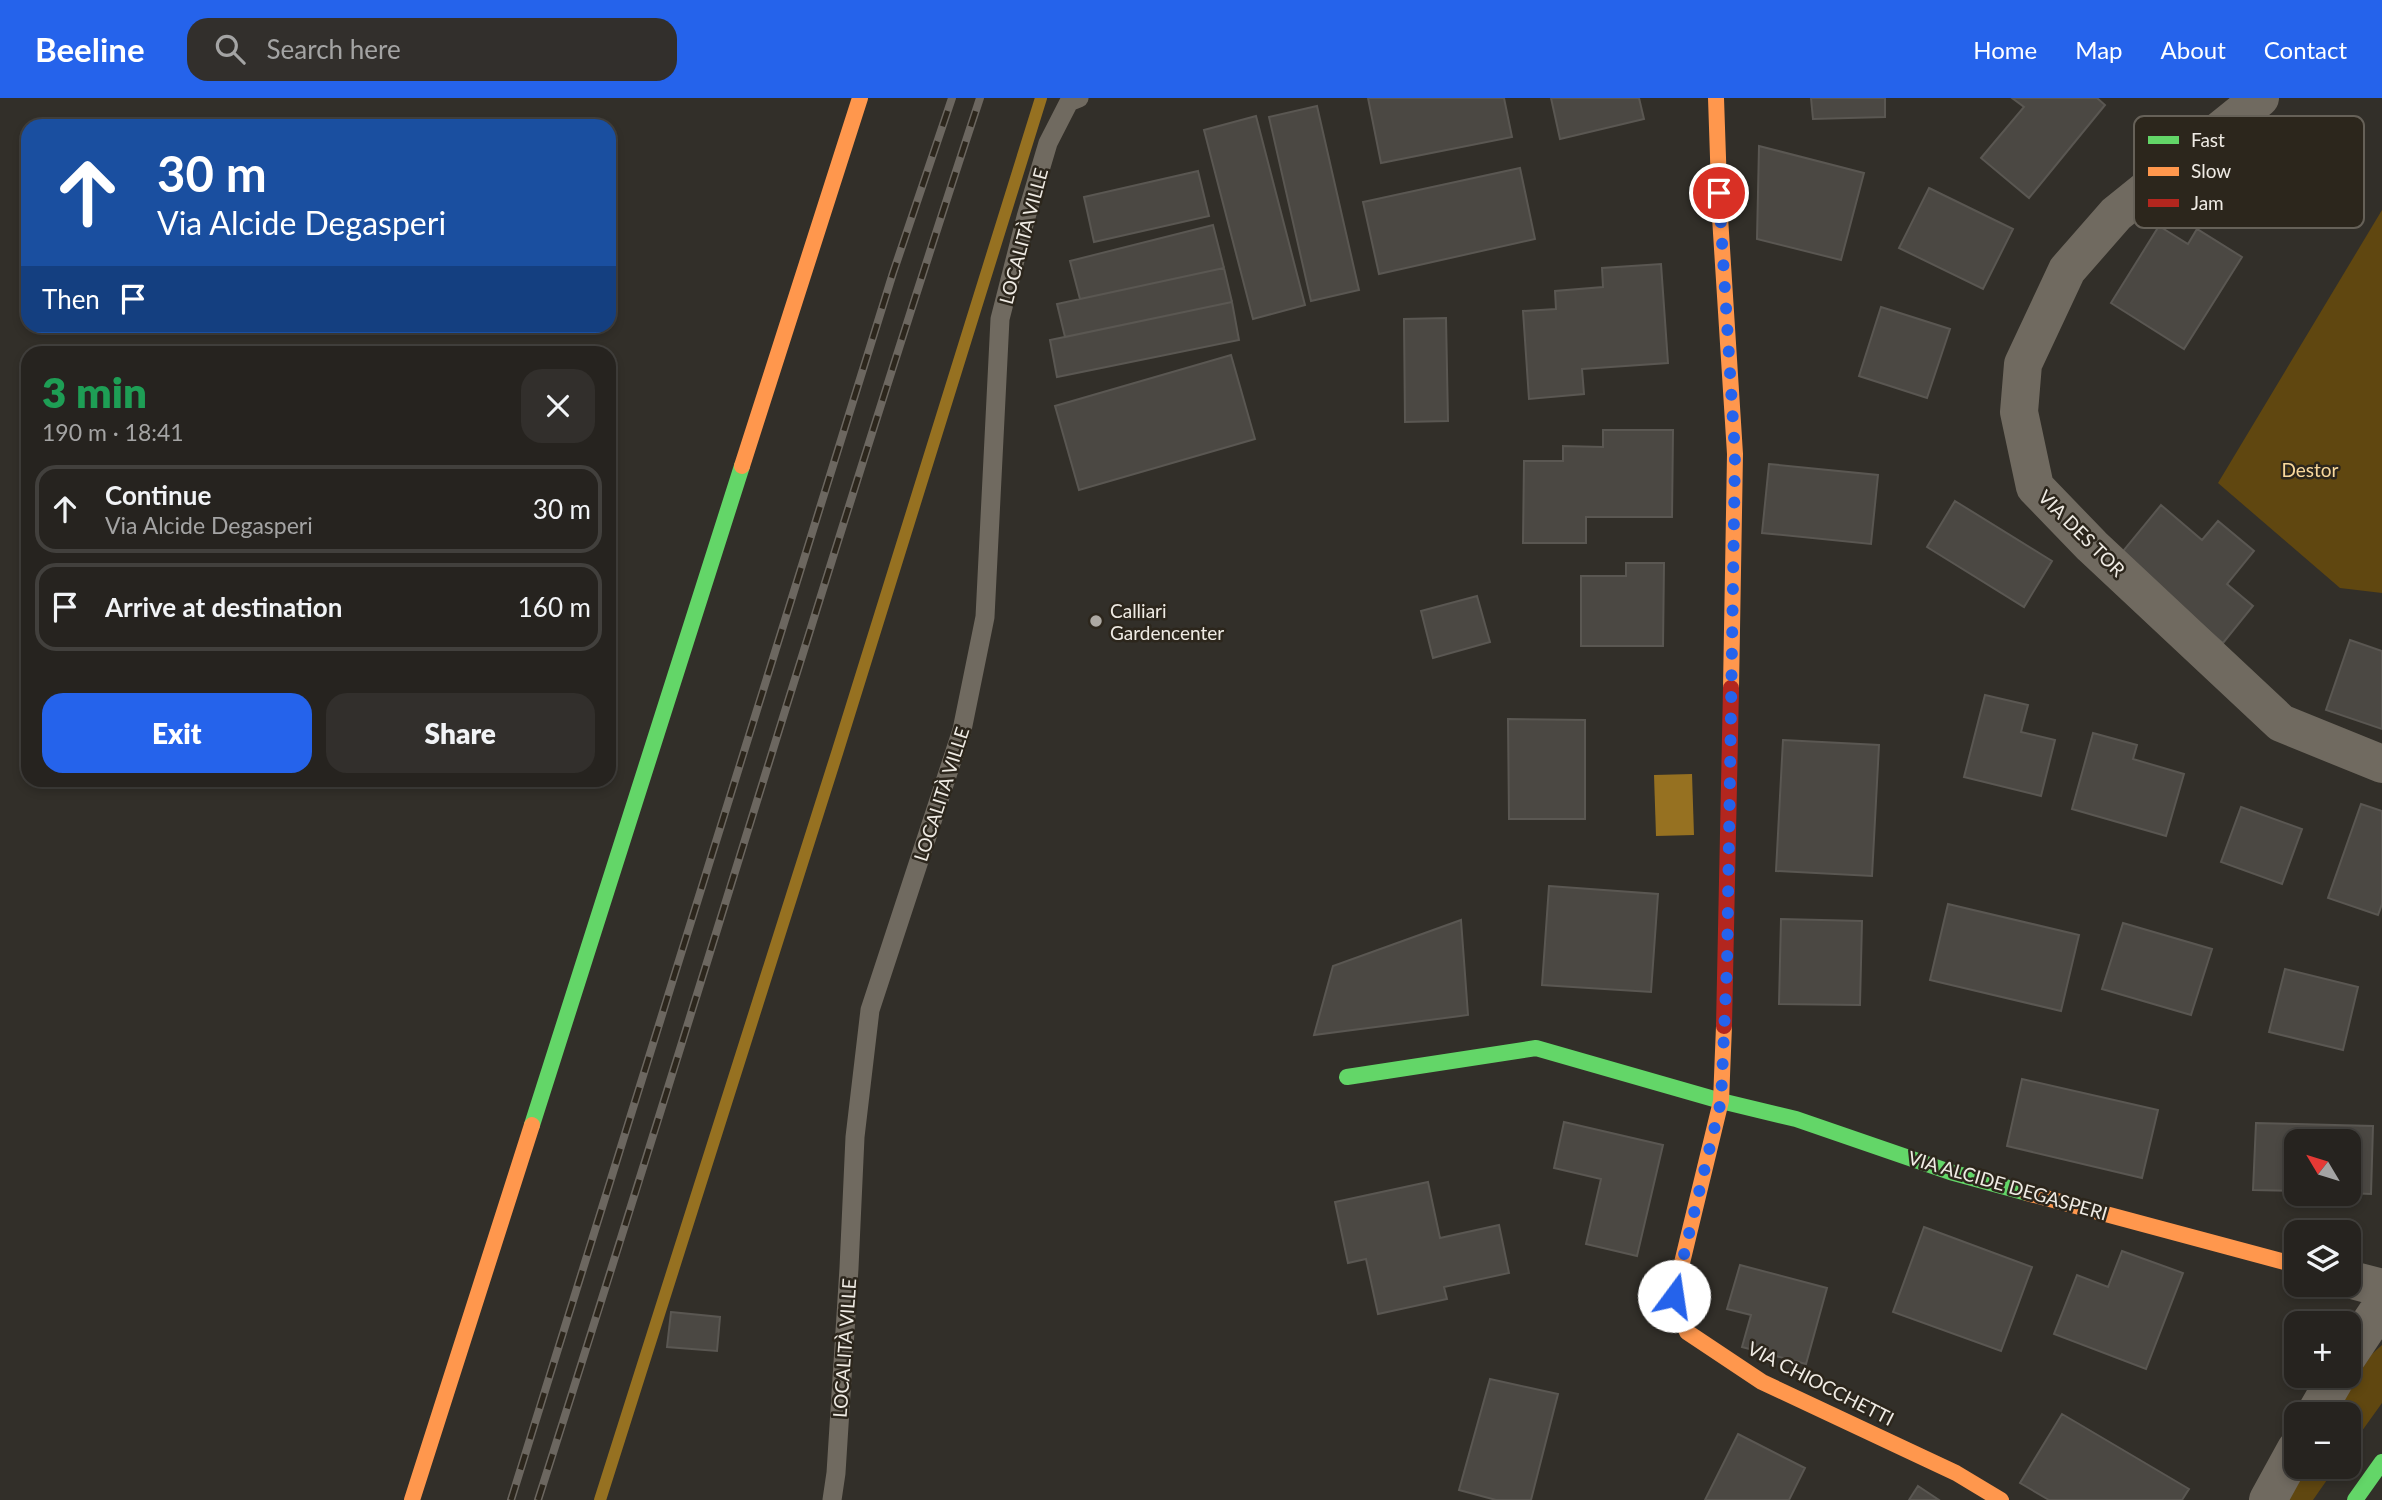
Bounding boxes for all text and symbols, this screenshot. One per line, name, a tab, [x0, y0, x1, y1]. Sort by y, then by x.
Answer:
search box	[187, 18, 677, 81]
text: Beeline	[35, 29, 145, 69]
icon: search	[211, 30, 249, 68]
text: Search here	[267, 33, 401, 65]
text: Home	[1973, 35, 2037, 64]
text: Map	[2075, 35, 2123, 64]
text: About	[2161, 35, 2226, 64]
text: Contact	[2264, 35, 2347, 64]
legend	[2134, 116, 2364, 228]
text: Fast	[2191, 128, 2225, 151]
text: 30 m	[157, 144, 267, 202]
icon: ahead	[42, 147, 133, 238]
text: Slow	[2191, 159, 2231, 182]
pin	[1689, 163, 1749, 223]
street label: LOCALITÀ VILLE	[994, 165, 1052, 307]
icon: arrive	[1700, 174, 1738, 212]
text: Jam	[2191, 191, 2224, 214]
text: Via Alcide Degasperi	[157, 203, 446, 242]
icon: arrive	[114, 280, 152, 318]
text: Then	[42, 283, 100, 315]
text: 3 min	[42, 367, 147, 417]
button: close	[521, 369, 595, 443]
text: 190 m · 18:41	[42, 418, 184, 446]
park label: Destor	[2281, 458, 2339, 481]
text: Continue	[105, 479, 211, 511]
street label: VIA DES TOR	[2034, 485, 2130, 581]
icon: ahead	[46, 490, 84, 528]
text: 30 m	[533, 493, 591, 525]
text: Via Alcide Degasperi	[105, 511, 313, 539]
icon: arrive	[46, 588, 84, 626]
text: Arrive at destination	[105, 591, 342, 623]
text: 160 m	[518, 591, 591, 623]
place label: Calliari Gardencenter	[1110, 599, 1224, 644]
marker: Calliari Gardencenter	[1088, 613, 1104, 629]
button: Exit	[42, 693, 312, 773]
button: Share	[326, 693, 595, 773]
street label: LOCALITÀ VILLE	[908, 724, 974, 864]
north arrow	[2284, 1129, 2361, 1206]
map controls	[2284, 1129, 2361, 1479]
street label: VIA ALCIDE DEGASPERI	[1906, 1145, 2110, 1225]
button: layers	[2284, 1220, 2361, 1297]
position arrow	[1637, 1259, 1711, 1333]
street label: LOCALITÀ VILLE	[828, 1277, 860, 1419]
button: +	[2284, 1311, 2361, 1388]
street label: VIA CHIOCCHETTI	[1744, 1336, 1898, 1430]
button: −	[2284, 1402, 2361, 1479]

